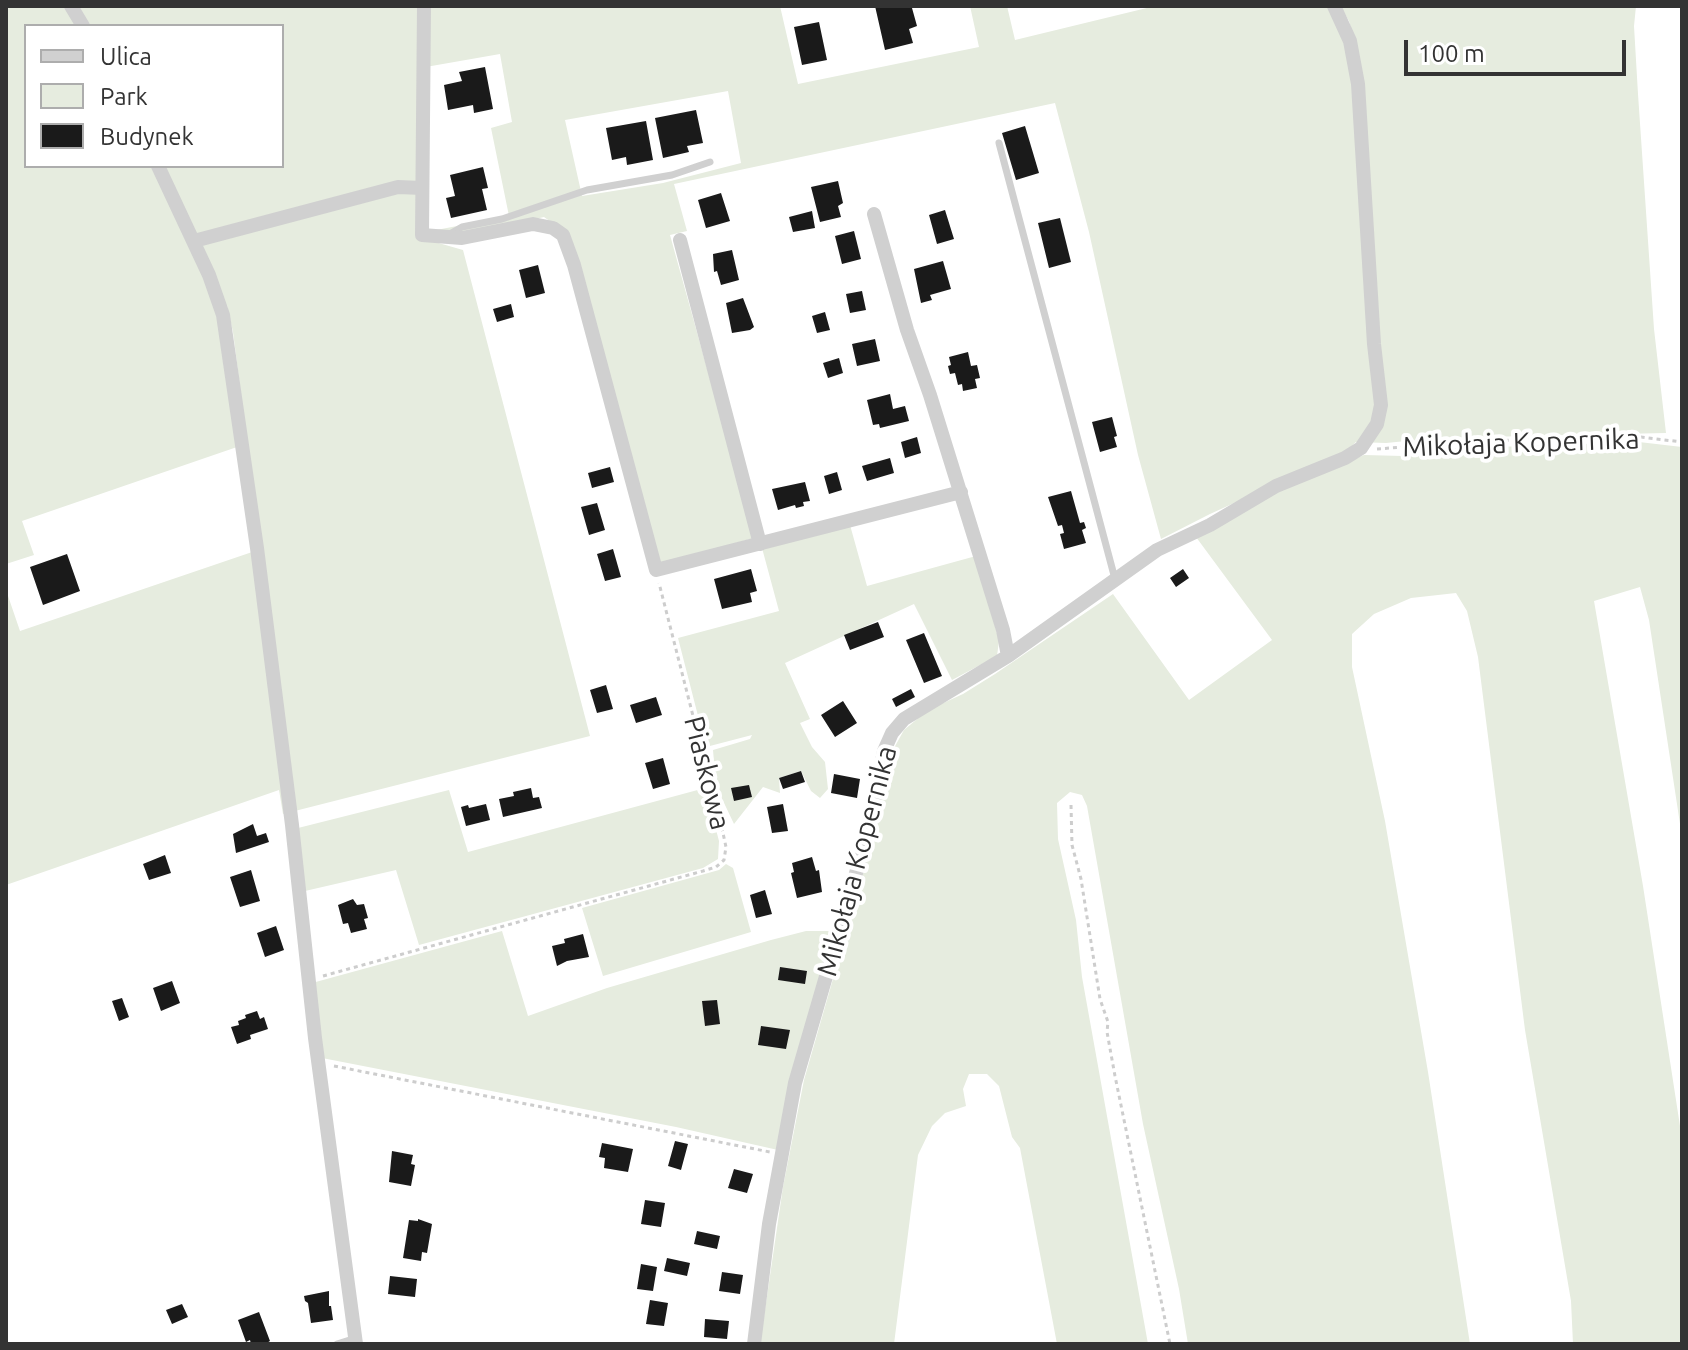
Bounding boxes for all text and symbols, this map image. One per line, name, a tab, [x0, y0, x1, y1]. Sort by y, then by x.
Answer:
legend	[24, 24, 284, 168]
scale bar	[1408, 24, 1630, 74]
text: 100 m	[1418, 40, 1485, 67]
text: Ulica	[100, 43, 152, 70]
text: Park	[100, 83, 148, 110]
text: Budynek	[100, 123, 194, 150]
street label: Mikołaja Kopernika	[1402, 422, 1640, 464]
street label: Piaskowa	[677, 713, 737, 833]
street label: Mikołaja Kopernika	[810, 742, 904, 980]

